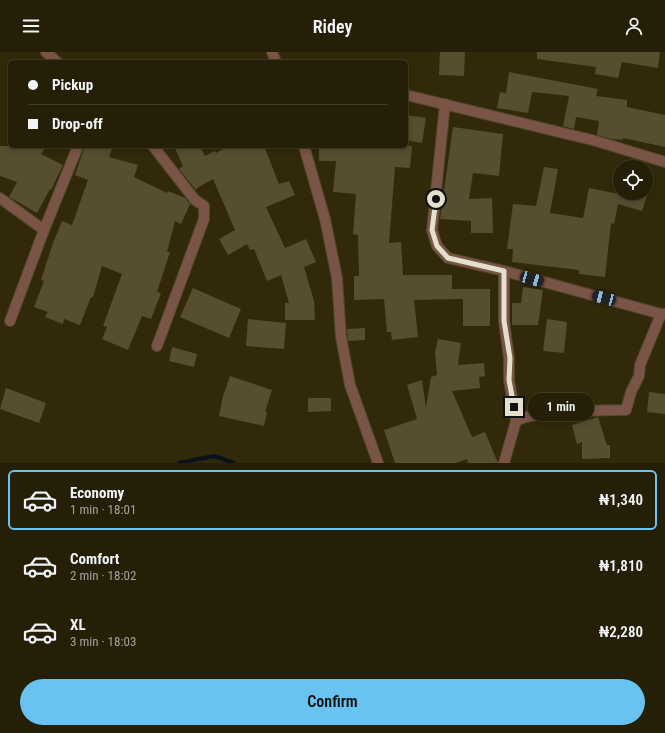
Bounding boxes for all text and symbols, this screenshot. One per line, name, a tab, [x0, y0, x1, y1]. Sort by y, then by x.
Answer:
icon: menu	[20, 15, 42, 37]
icon: person	[623, 15, 645, 37]
text: Ridey	[313, 16, 352, 37]
text: Pickup	[52, 76, 93, 94]
text: Drop-off	[52, 115, 103, 133]
map controls	[613, 160, 653, 200]
button: locate	[613, 160, 653, 200]
route start	[427, 190, 445, 208]
car	[519, 270, 545, 288]
car	[591, 289, 617, 307]
callout: 1 min	[528, 393, 594, 421]
route end	[505, 398, 523, 416]
text: 1 min	[547, 399, 575, 414]
icon: car	[22, 482, 58, 518]
text: Economy	[70, 484, 124, 502]
text: ₦1,340	[599, 491, 643, 509]
text: 1 min · 18:01	[70, 502, 136, 517]
icon: car	[22, 548, 58, 584]
text: Comfort	[70, 550, 119, 568]
text: ₦1,810	[599, 557, 643, 575]
text: 2 min · 18:02	[70, 568, 136, 583]
icon: car	[22, 614, 58, 650]
text: XL	[70, 616, 86, 634]
text: ₦2,280	[599, 623, 643, 641]
text: 3 min · 18:03	[70, 634, 136, 649]
button: Confirm	[20, 679, 645, 725]

